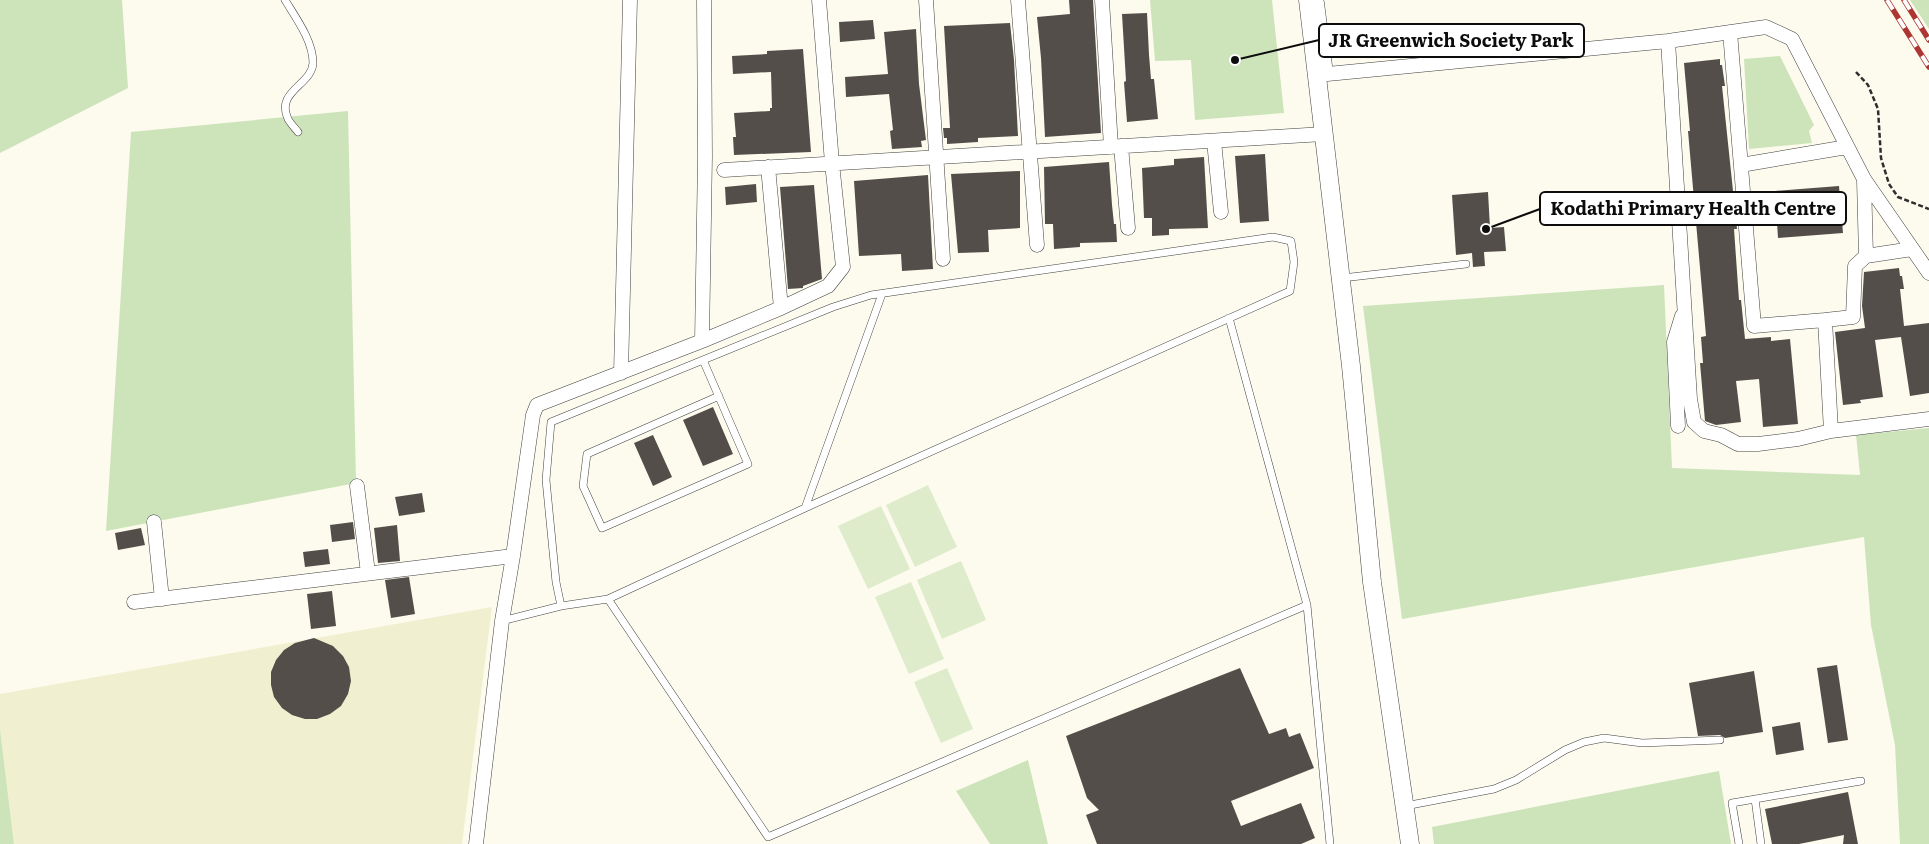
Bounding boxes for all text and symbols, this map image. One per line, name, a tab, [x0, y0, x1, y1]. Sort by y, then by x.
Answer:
callout: JR Greenwich Society Park	[1319, 24, 1584, 57]
text: JR Greenwich Society Park	[1328, 26, 1575, 53]
callout: Kodathi Primary Health Centre	[1540, 192, 1846, 225]
text: Kodathi Primary Health Centre	[1550, 194, 1836, 221]

